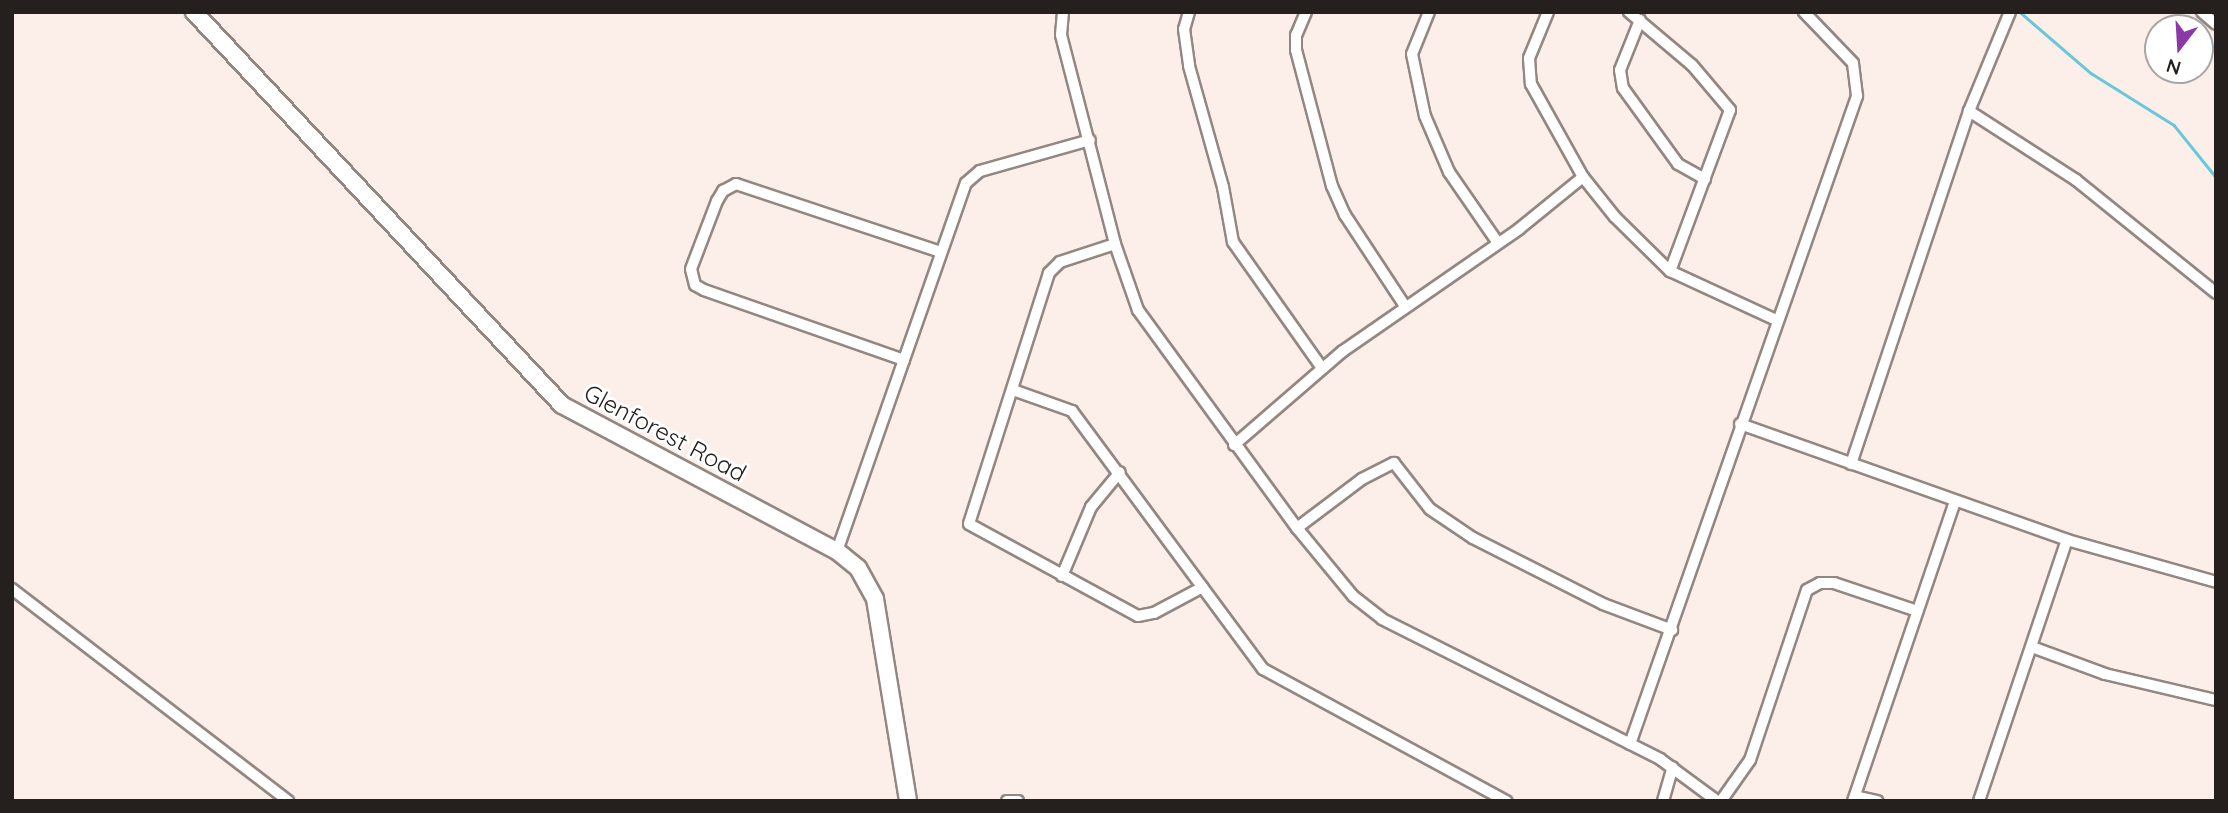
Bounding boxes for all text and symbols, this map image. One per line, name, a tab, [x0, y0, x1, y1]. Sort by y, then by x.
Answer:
north arrow	[2144, 14, 2214, 84]
text: N	[2163, 54, 2184, 81]
street label: Glenforest Road	[579, 378, 751, 488]

